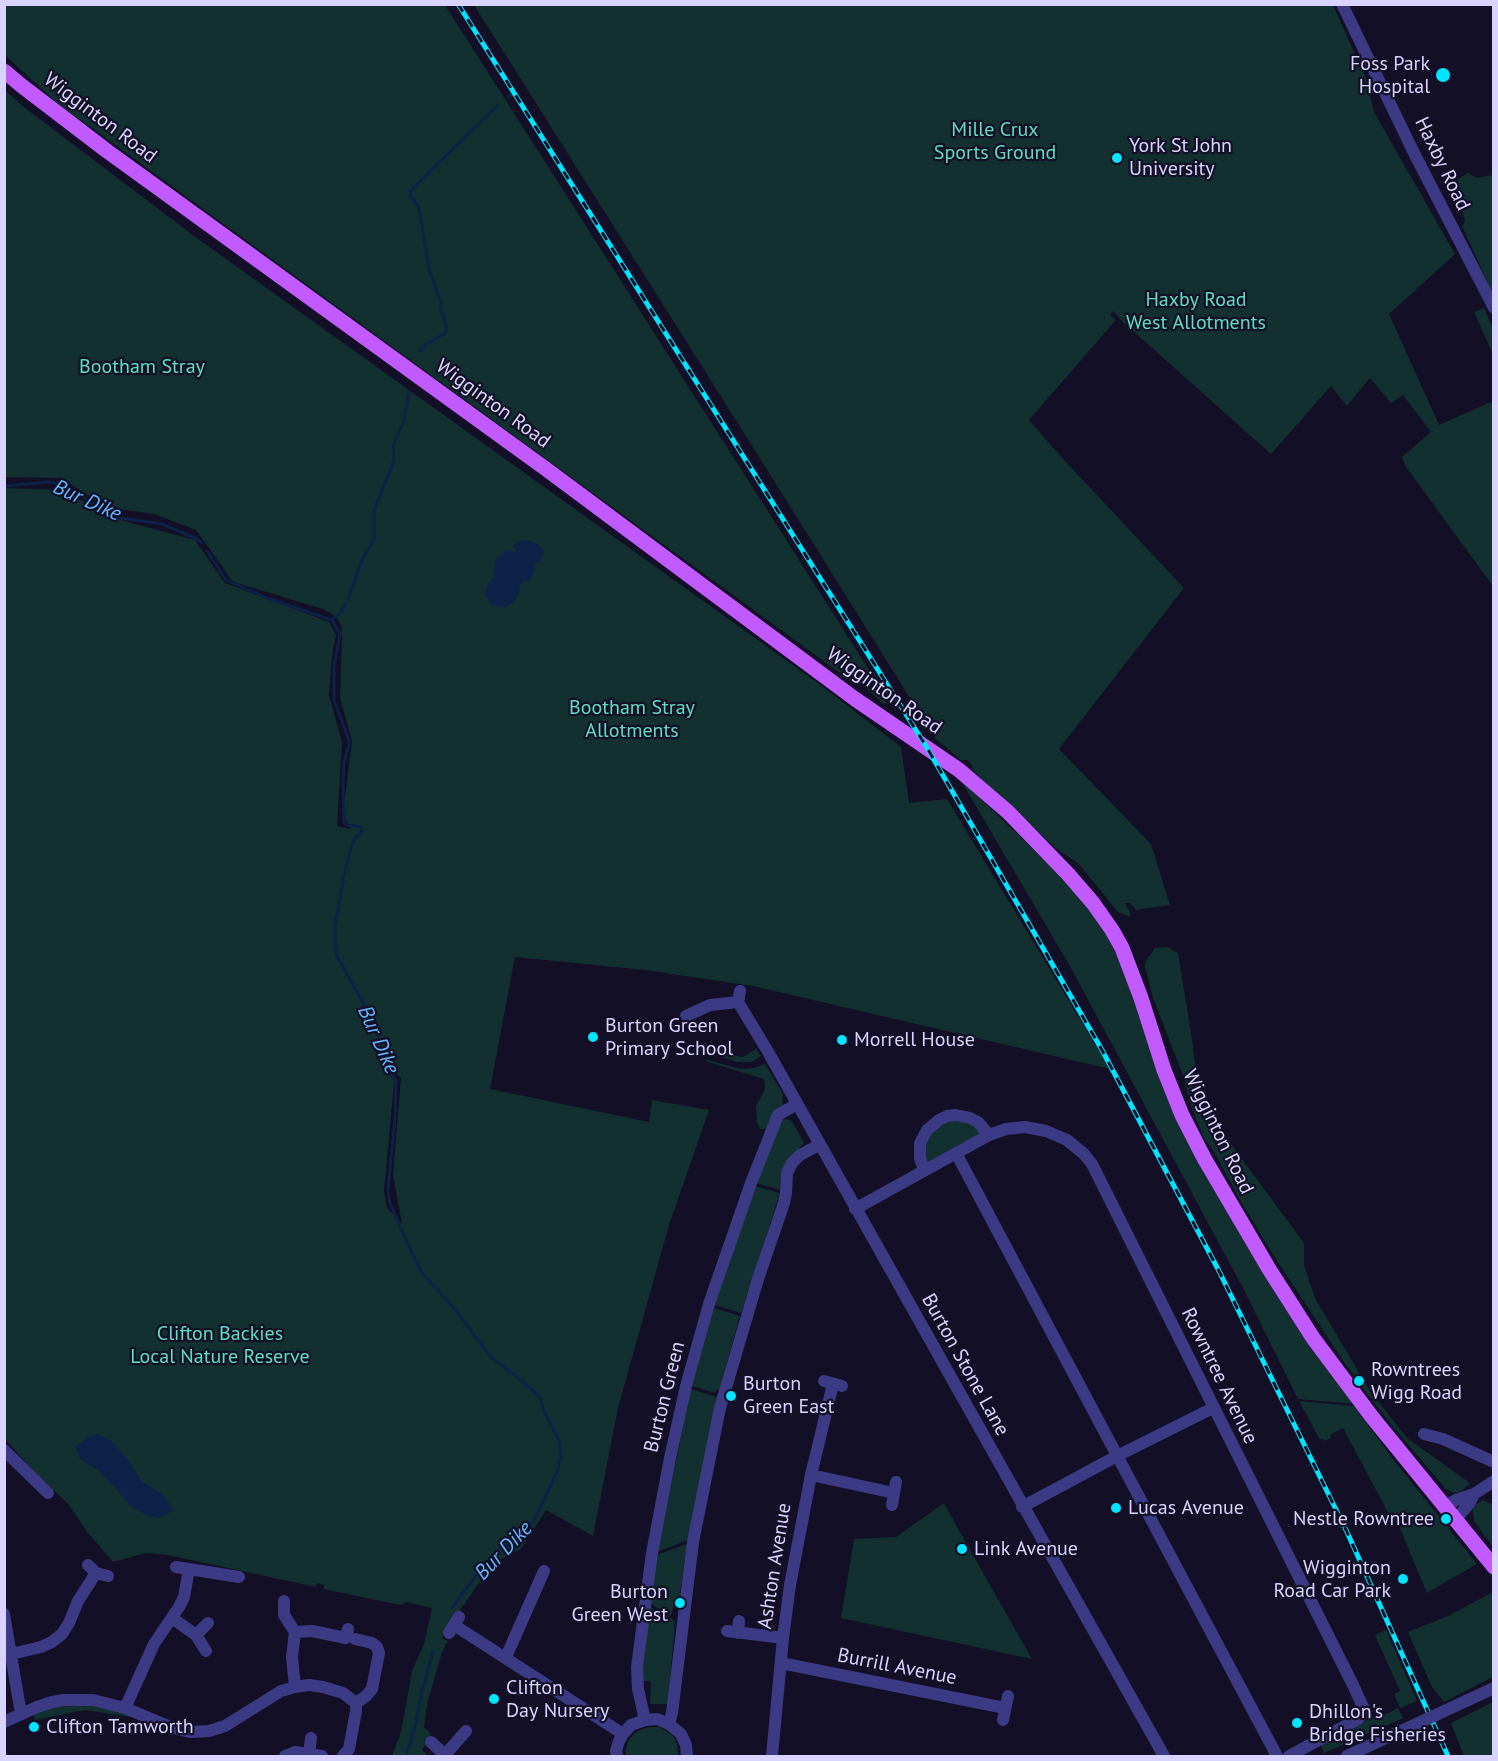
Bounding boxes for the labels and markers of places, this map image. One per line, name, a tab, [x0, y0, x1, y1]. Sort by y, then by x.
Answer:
place label: Foss Park Hospital	[1350, 52, 1430, 99]
marker: Foss Park Hospital	[1434, 66, 1452, 84]
place label: York St John University	[1129, 134, 1232, 181]
marker: York St John University	[1110, 151, 1124, 165]
place label: Burton Green Primary School	[605, 1014, 733, 1061]
place label: Morrell House	[854, 1028, 975, 1052]
marker: Burton Green Primary School	[586, 1030, 600, 1044]
marker: Morrell House	[835, 1033, 849, 1047]
place label: Rowntrees Wigg Road	[1371, 1358, 1462, 1405]
place label: Burton Green East	[743, 1372, 834, 1419]
marker: Rowntrees Wigg Road	[1352, 1374, 1366, 1388]
marker: Burton Green East	[724, 1389, 738, 1403]
place label: Lucas Avenue	[1128, 1496, 1244, 1520]
marker: Lucas Avenue	[1109, 1501, 1123, 1515]
place label: Nestle Rowntree	[1293, 1507, 1434, 1531]
marker: Nestle Rowntree	[1439, 1512, 1453, 1526]
place label: Link Avenue	[974, 1537, 1078, 1561]
marker: Link Avenue	[955, 1542, 969, 1556]
place label: Wigginton Road Car Park	[1273, 1556, 1391, 1603]
marker: Wigginton Road Car Park	[1396, 1572, 1410, 1586]
place label: Burton Green West	[572, 1580, 668, 1627]
marker: Burton Green West	[673, 1596, 687, 1610]
place label: Clifton Day Nursery	[506, 1676, 609, 1723]
marker: Clifton Day Nursery	[487, 1692, 501, 1706]
place label: Dhillon's Bridge Fisheries	[1309, 1700, 1446, 1747]
place label: Clifton Tamworth	[46, 1715, 194, 1739]
marker: Dhillon's Bridge Fisheries	[1290, 1716, 1304, 1730]
marker: Clifton Tamworth	[27, 1720, 41, 1734]

